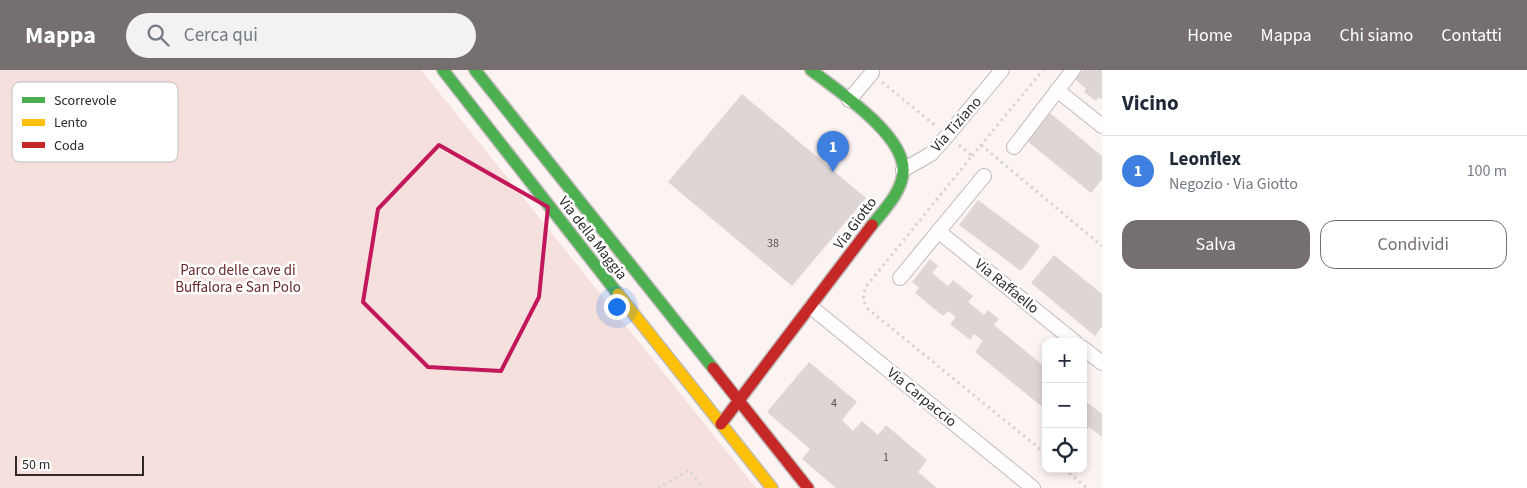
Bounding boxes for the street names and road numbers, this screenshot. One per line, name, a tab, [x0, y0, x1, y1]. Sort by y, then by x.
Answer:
street label: Via Tiziano	[926, 92, 987, 157]
street label: Via della Maggia	[553, 192, 632, 284]
street label: Via Giotto	[829, 193, 882, 254]
street label: Via Raffaello	[970, 254, 1043, 319]
street label: Via Carpaccio	[882, 363, 961, 432]

